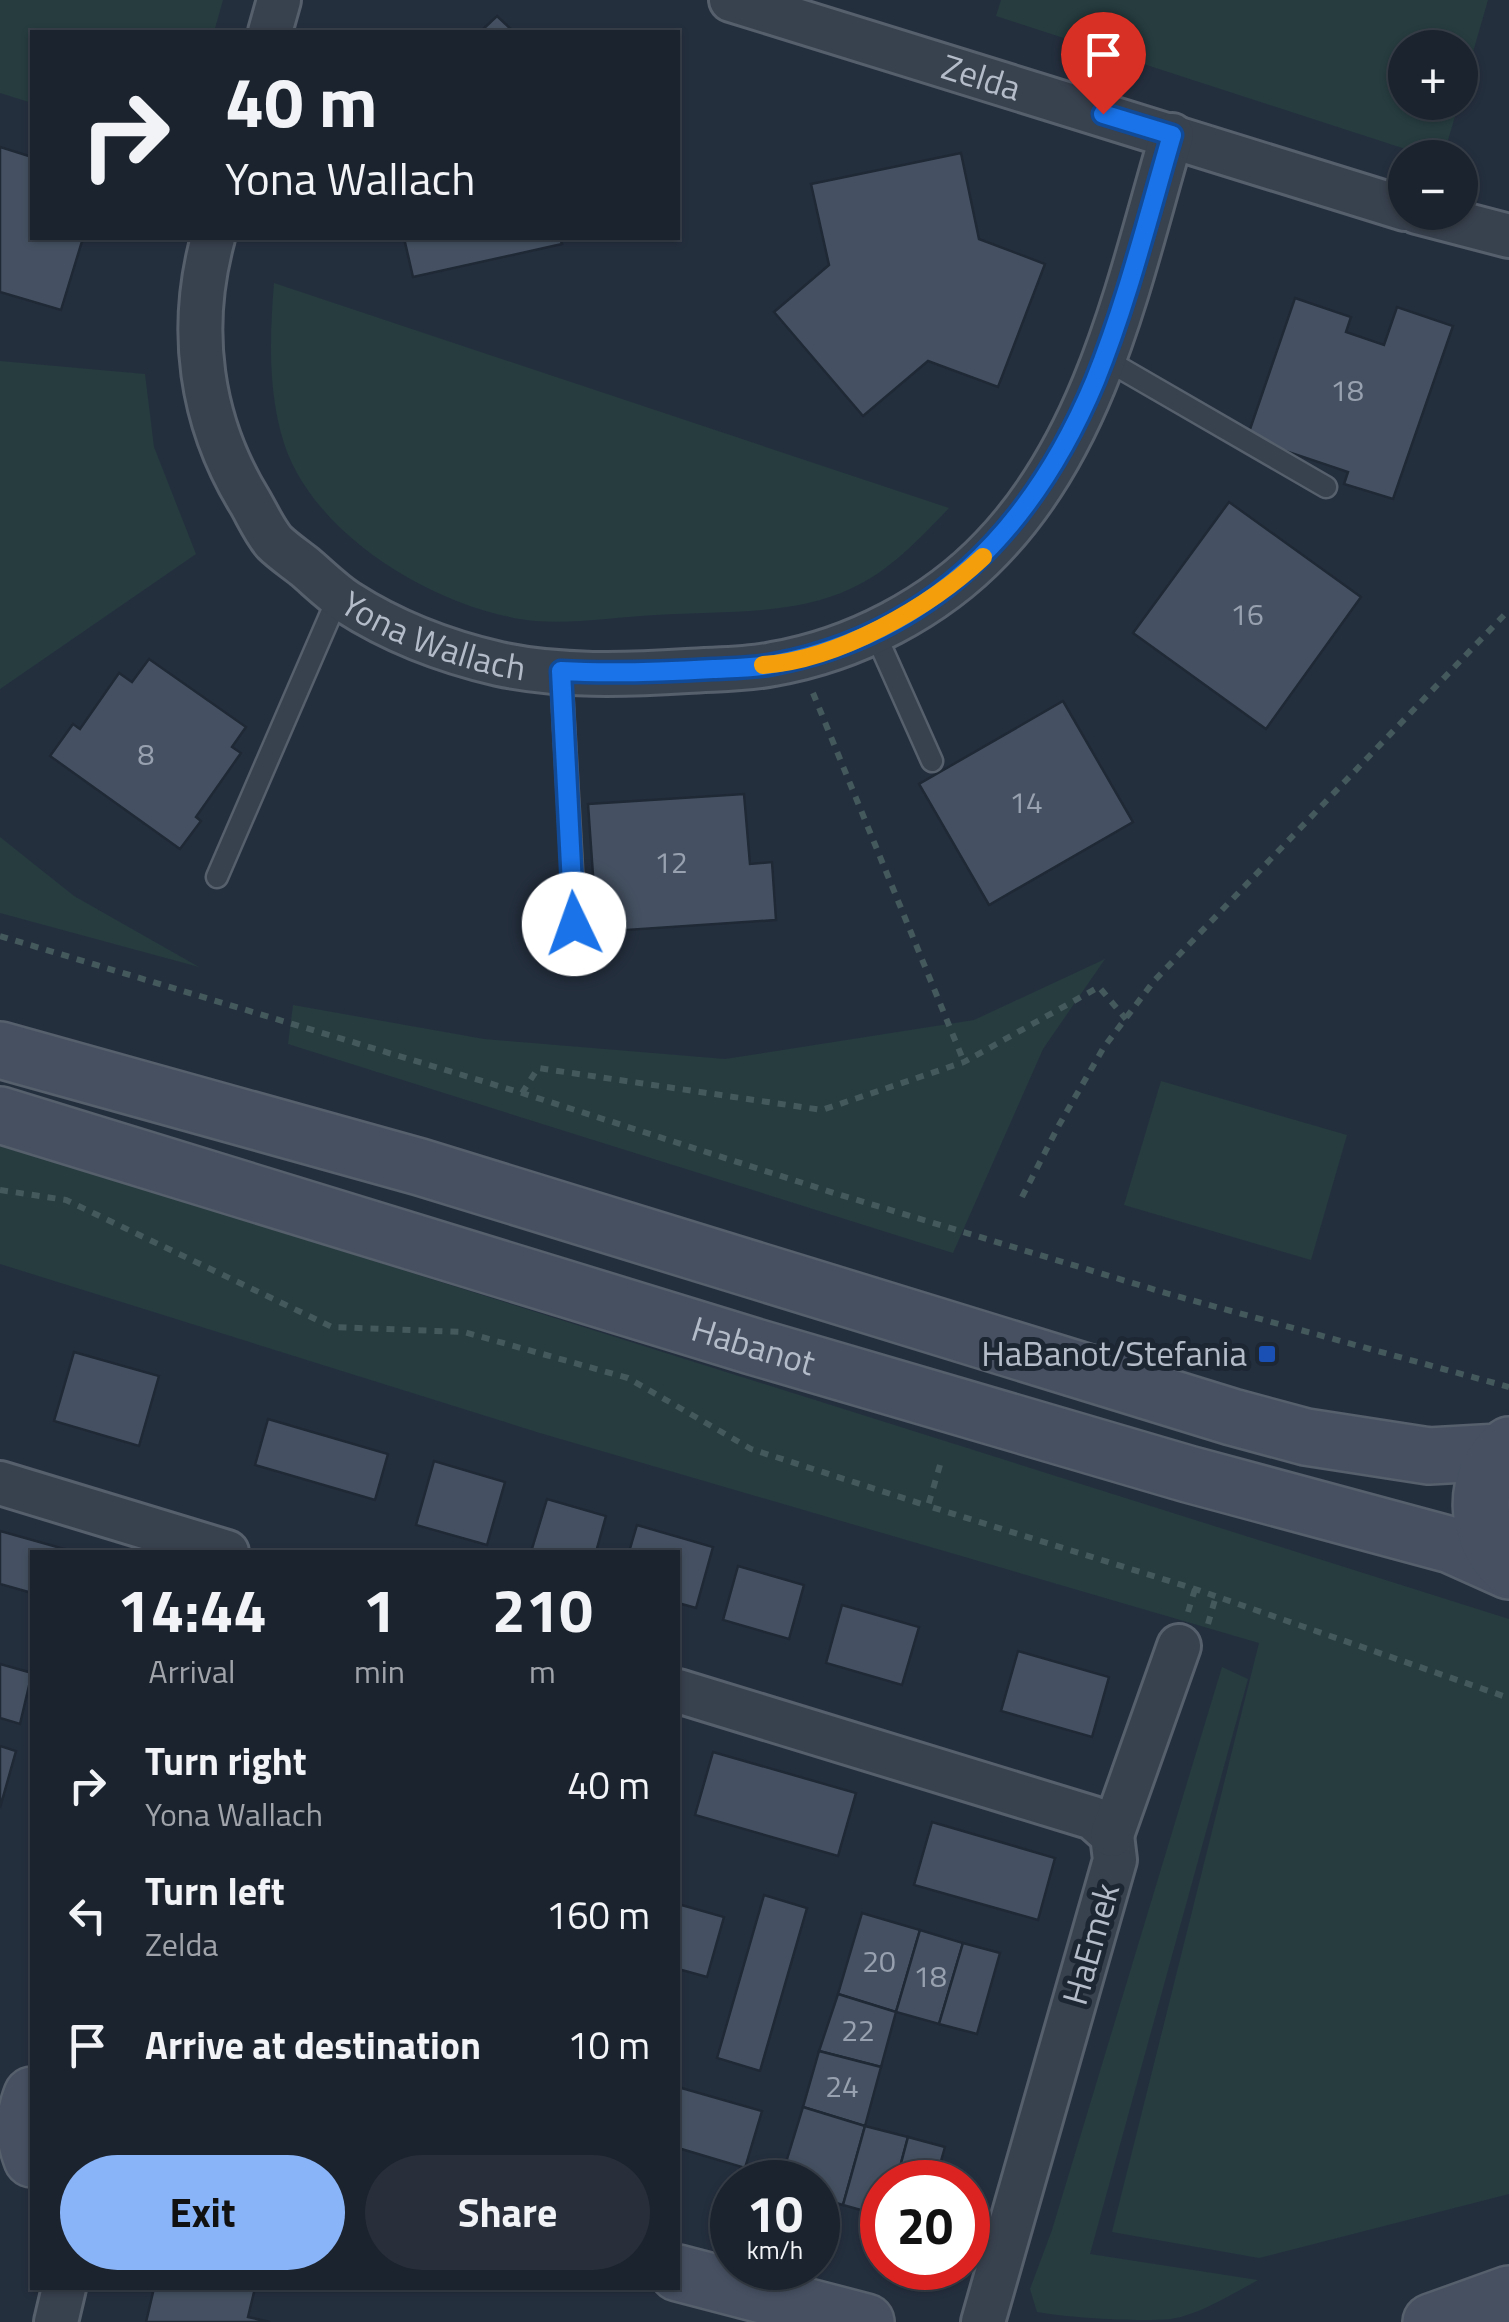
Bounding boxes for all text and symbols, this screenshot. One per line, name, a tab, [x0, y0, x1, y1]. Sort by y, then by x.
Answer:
pin	[1061, 12, 1146, 115]
icon: arrive	[1076, 27, 1131, 82]
map controls	[1388, 30, 1478, 230]
button: +	[1388, 30, 1478, 120]
street label: Zelda	[935, 39, 1028, 114]
text: 40 m	[225, 48, 378, 154]
icon: right	[60, 70, 190, 200]
button: −	[1388, 140, 1478, 230]
text: Yona Wallach	[225, 144, 475, 212]
house number: 18	[1330, 367, 1364, 413]
street label: Yona Wallach	[331, 577, 530, 694]
house number: 16	[1230, 591, 1264, 637]
house number: 8	[138, 731, 154, 777]
house number: 14	[1009, 779, 1043, 825]
house number: 12	[654, 839, 688, 885]
position arrow	[522, 872, 626, 976]
street label: Habanot	[685, 1301, 822, 1389]
place label: HaBanot/Stefania	[981, 1326, 1247, 1380]
marker: HaBanot/Stefania	[1256, 1343, 1278, 1365]
text: 14:44	[117, 1564, 267, 1655]
text: 1	[363, 1564, 396, 1655]
text: 210	[492, 1564, 593, 1655]
text: Arrival	[149, 1647, 235, 1695]
text: min	[354, 1647, 405, 1695]
text: m	[529, 1647, 556, 1695]
text: Turn right	[145, 1732, 307, 1790]
text: 40 m	[567, 1756, 650, 1814]
icon: right	[60, 1758, 115, 1813]
text: Yona Wallach	[145, 1790, 323, 1838]
text: Turn left	[145, 1862, 285, 1920]
street label: HaEmek	[1047, 1876, 1133, 2011]
text: 160 m	[546, 1886, 650, 1944]
icon: left	[60, 1888, 115, 1943]
text: Zelda	[145, 1920, 218, 1968]
house number: 20	[862, 1938, 896, 1984]
house number: 18	[913, 1953, 947, 1999]
house number: 22	[841, 2007, 875, 2053]
text: Arrive at destination	[145, 2016, 481, 2074]
text: 10 m	[567, 2016, 650, 2074]
icon: arrive	[60, 2018, 115, 2073]
house number: 24	[825, 2063, 859, 2109]
button: Exit	[60, 2155, 345, 2270]
button: Share	[365, 2155, 650, 2270]
speed limit sign: 20	[860, 2160, 990, 2290]
text: 10	[747, 2175, 803, 2251]
text: km/h	[747, 2231, 803, 2269]

